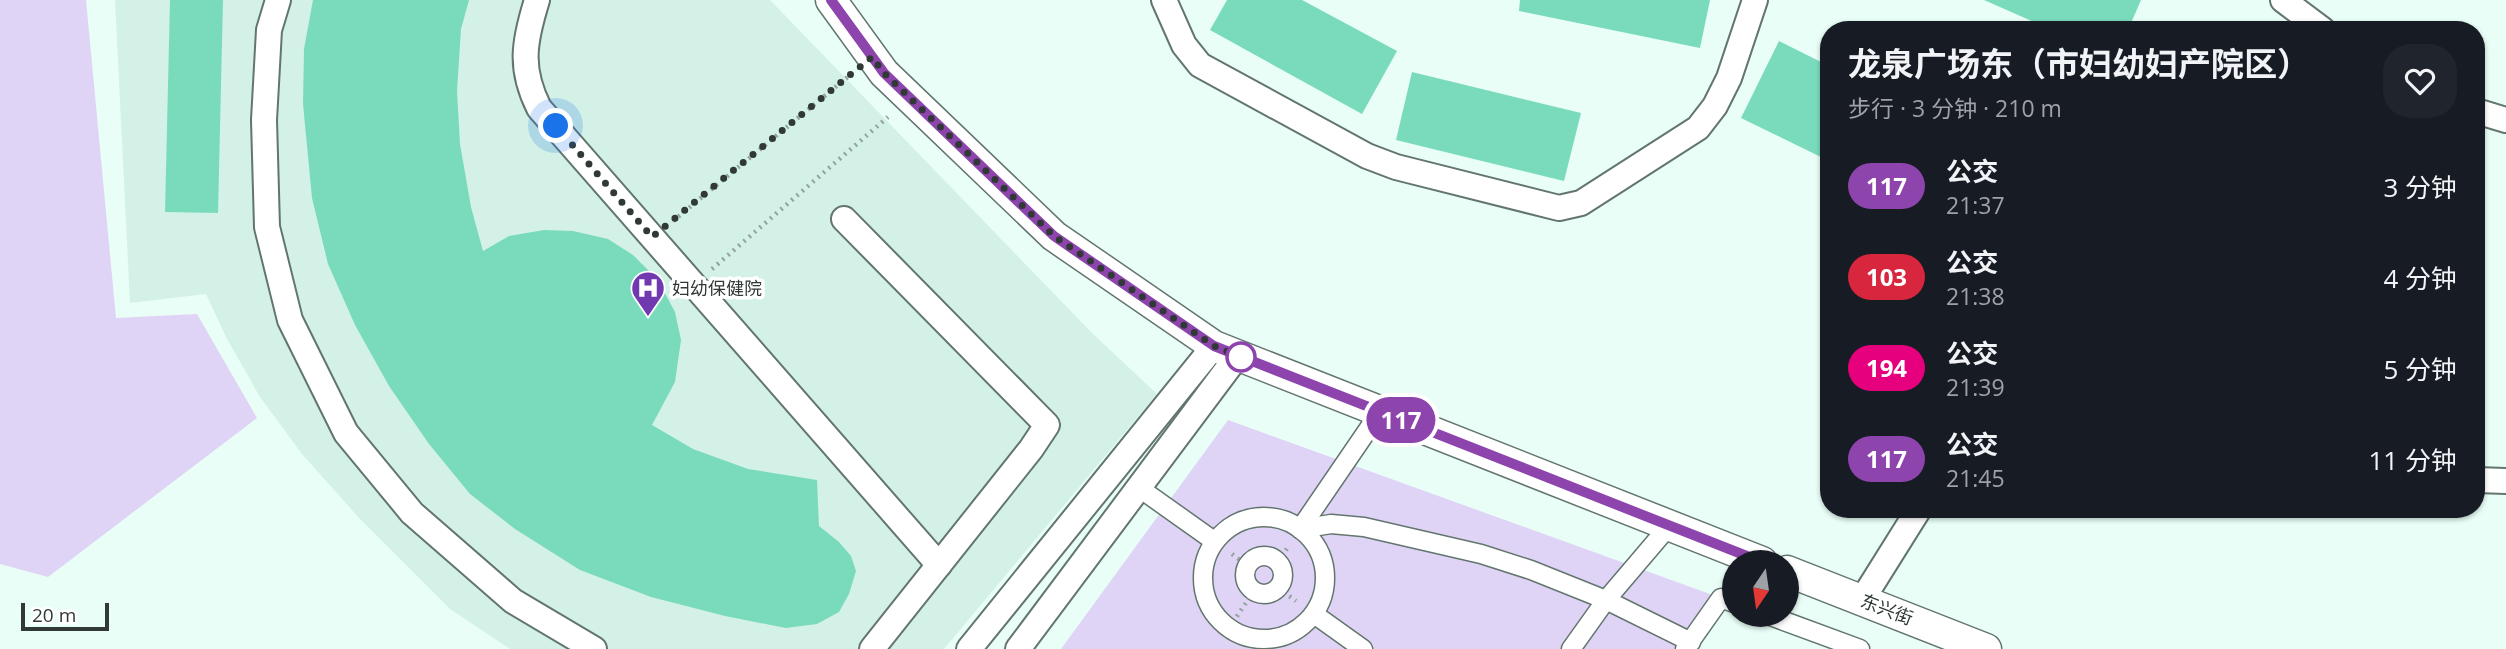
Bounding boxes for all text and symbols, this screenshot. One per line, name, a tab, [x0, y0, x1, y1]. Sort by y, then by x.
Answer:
text: 龙泉广场东（市妇幼妇产院区）	[1848, 41, 2310, 86]
button: heart	[2383, 44, 2457, 118]
text: 步行 · 3 分钟 · 210 m	[1848, 92, 2062, 124]
your location	[538, 108, 573, 143]
text: 公交	[1946, 153, 1998, 189]
text: 117	[1866, 169, 1907, 202]
text: 3 分钟	[2383, 169, 2457, 205]
text: 21:37	[1946, 189, 2005, 221]
text: 公交	[1946, 244, 1998, 280]
text: 103	[1866, 260, 1907, 293]
text: 4 分钟	[2383, 260, 2457, 296]
hospital icon: 妇幼保健院	[629, 269, 667, 318]
place label: 妇幼保健院	[672, 276, 762, 300]
text: 21:38	[1946, 280, 2005, 312]
text: 公交	[1946, 335, 1998, 371]
unlabelled marker	[1226, 342, 1256, 372]
text: 194	[1866, 351, 1907, 384]
text: 5 分钟	[2383, 351, 2457, 387]
text: 21:39	[1946, 371, 2005, 403]
line badge: 117	[1361, 397, 1441, 443]
text: 117	[1380, 403, 1422, 436]
text: 公交	[1946, 426, 1998, 462]
text: 117	[1866, 442, 1907, 475]
text: 11 分钟	[2369, 442, 2457, 478]
text: 21:45	[1946, 462, 2005, 494]
north arrow	[1722, 550, 1799, 626]
map controls	[1722, 550, 1799, 627]
street label: 东兴街	[1857, 588, 1917, 630]
scale bar	[21, 600, 108, 632]
text: 20 m	[32, 602, 76, 628]

